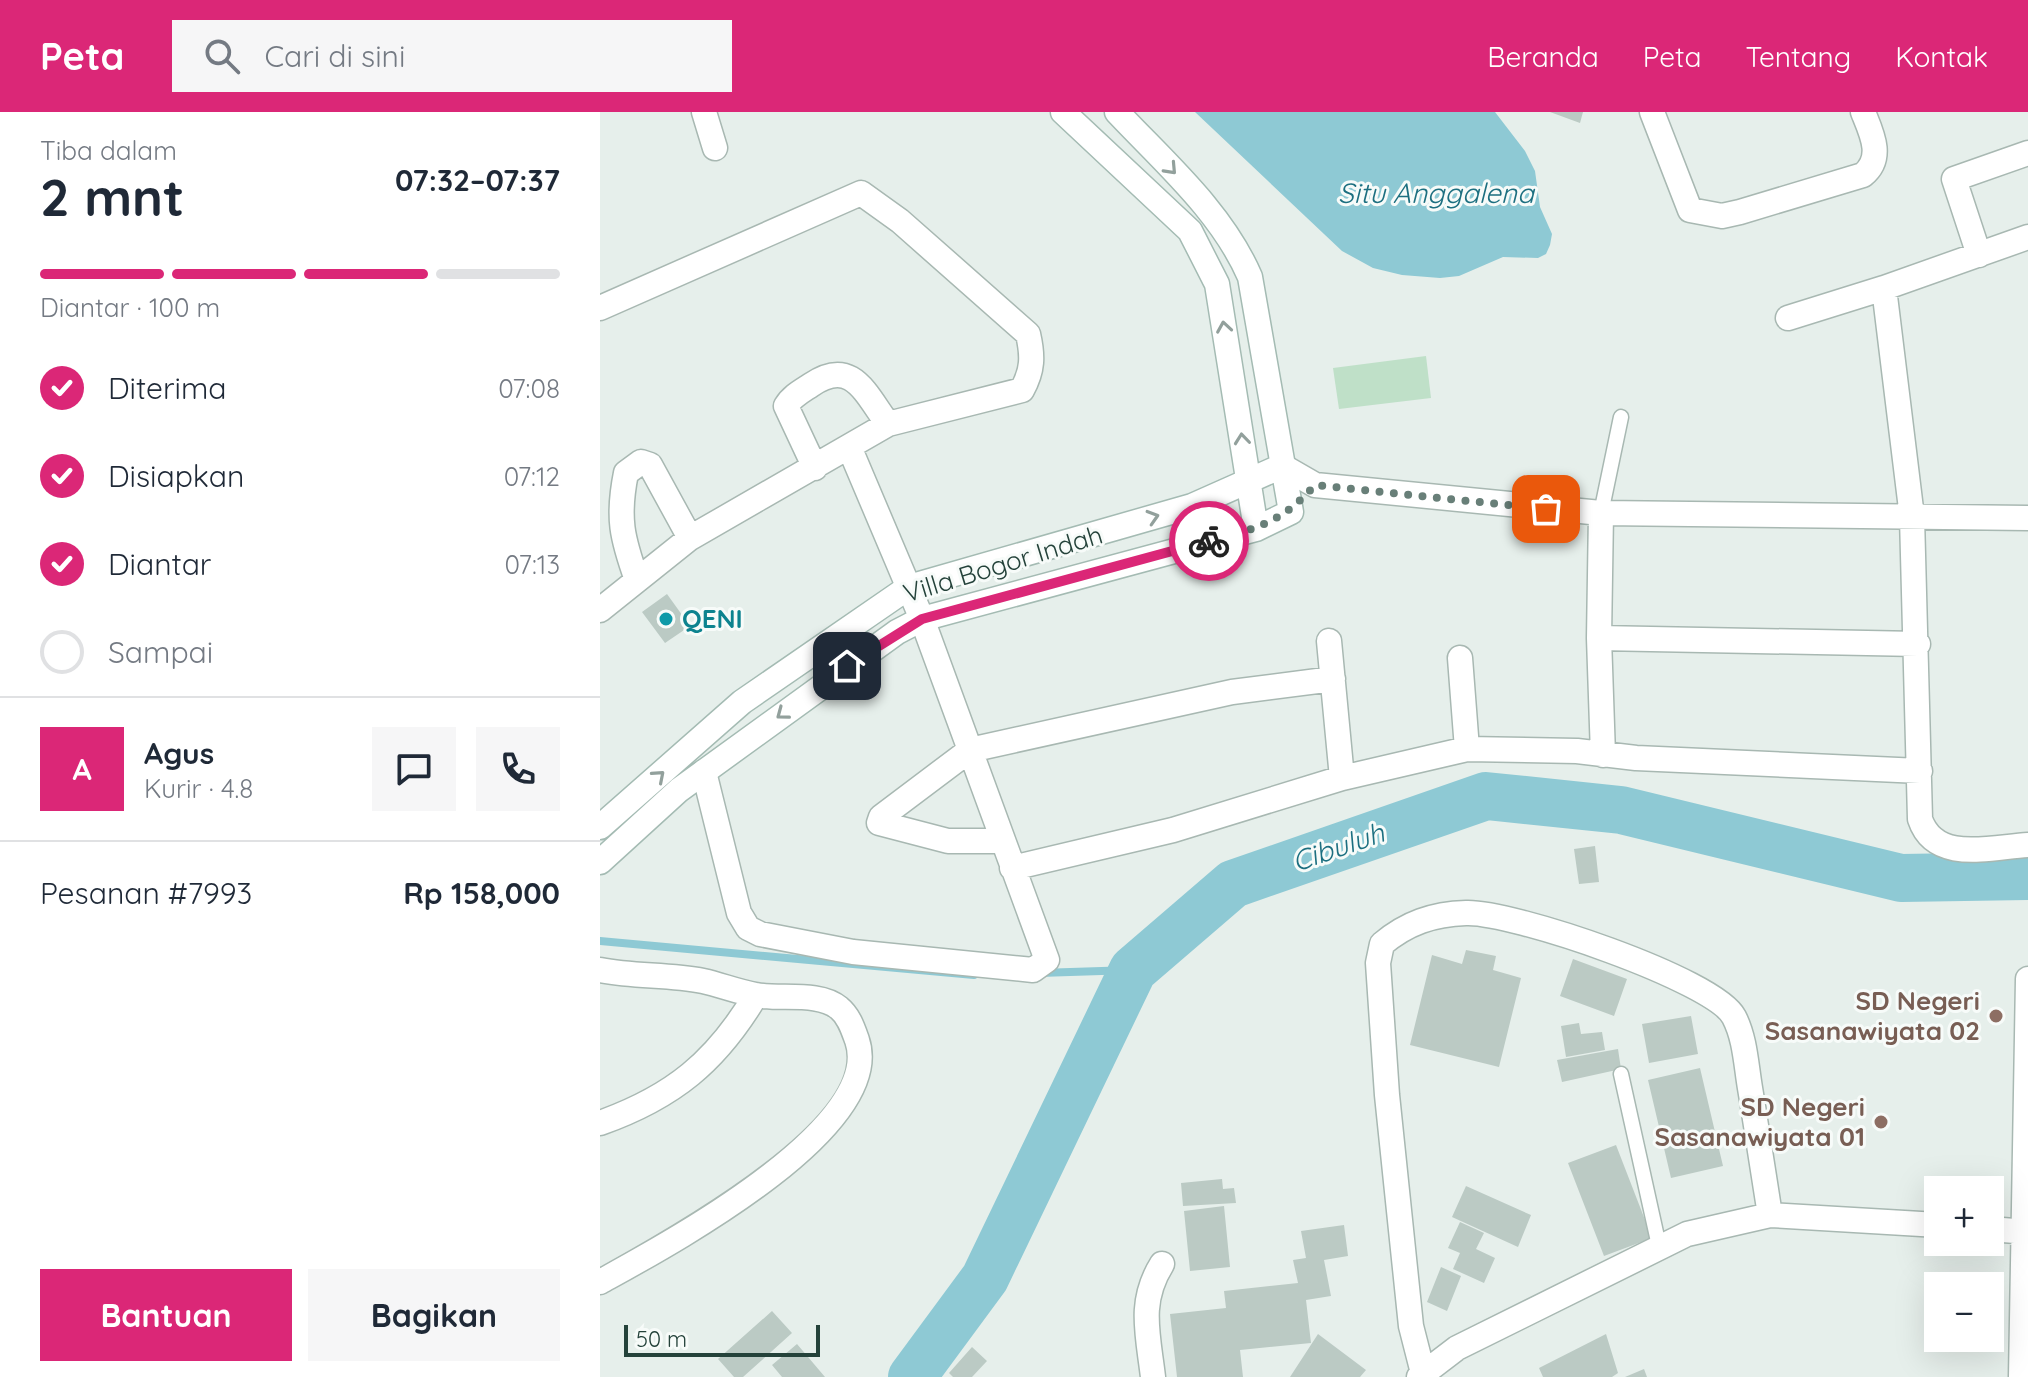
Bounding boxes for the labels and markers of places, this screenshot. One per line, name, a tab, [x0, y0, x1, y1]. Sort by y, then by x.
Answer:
pin	[1512, 475, 1580, 543]
place label: QENI	[682, 602, 743, 635]
marker: QENI	[657, 610, 675, 628]
pin	[813, 632, 881, 700]
place label: SD Negeri Sasanawiyata 02	[1765, 984, 1980, 1047]
marker: SD Negeri Sasanawiyata 02	[1987, 1007, 2005, 1025]
place label: SD Negeri Sasanawiyata 01	[1654, 1090, 1865, 1153]
marker: SD Negeri Sasanawiyata 01	[1872, 1113, 1890, 1131]

